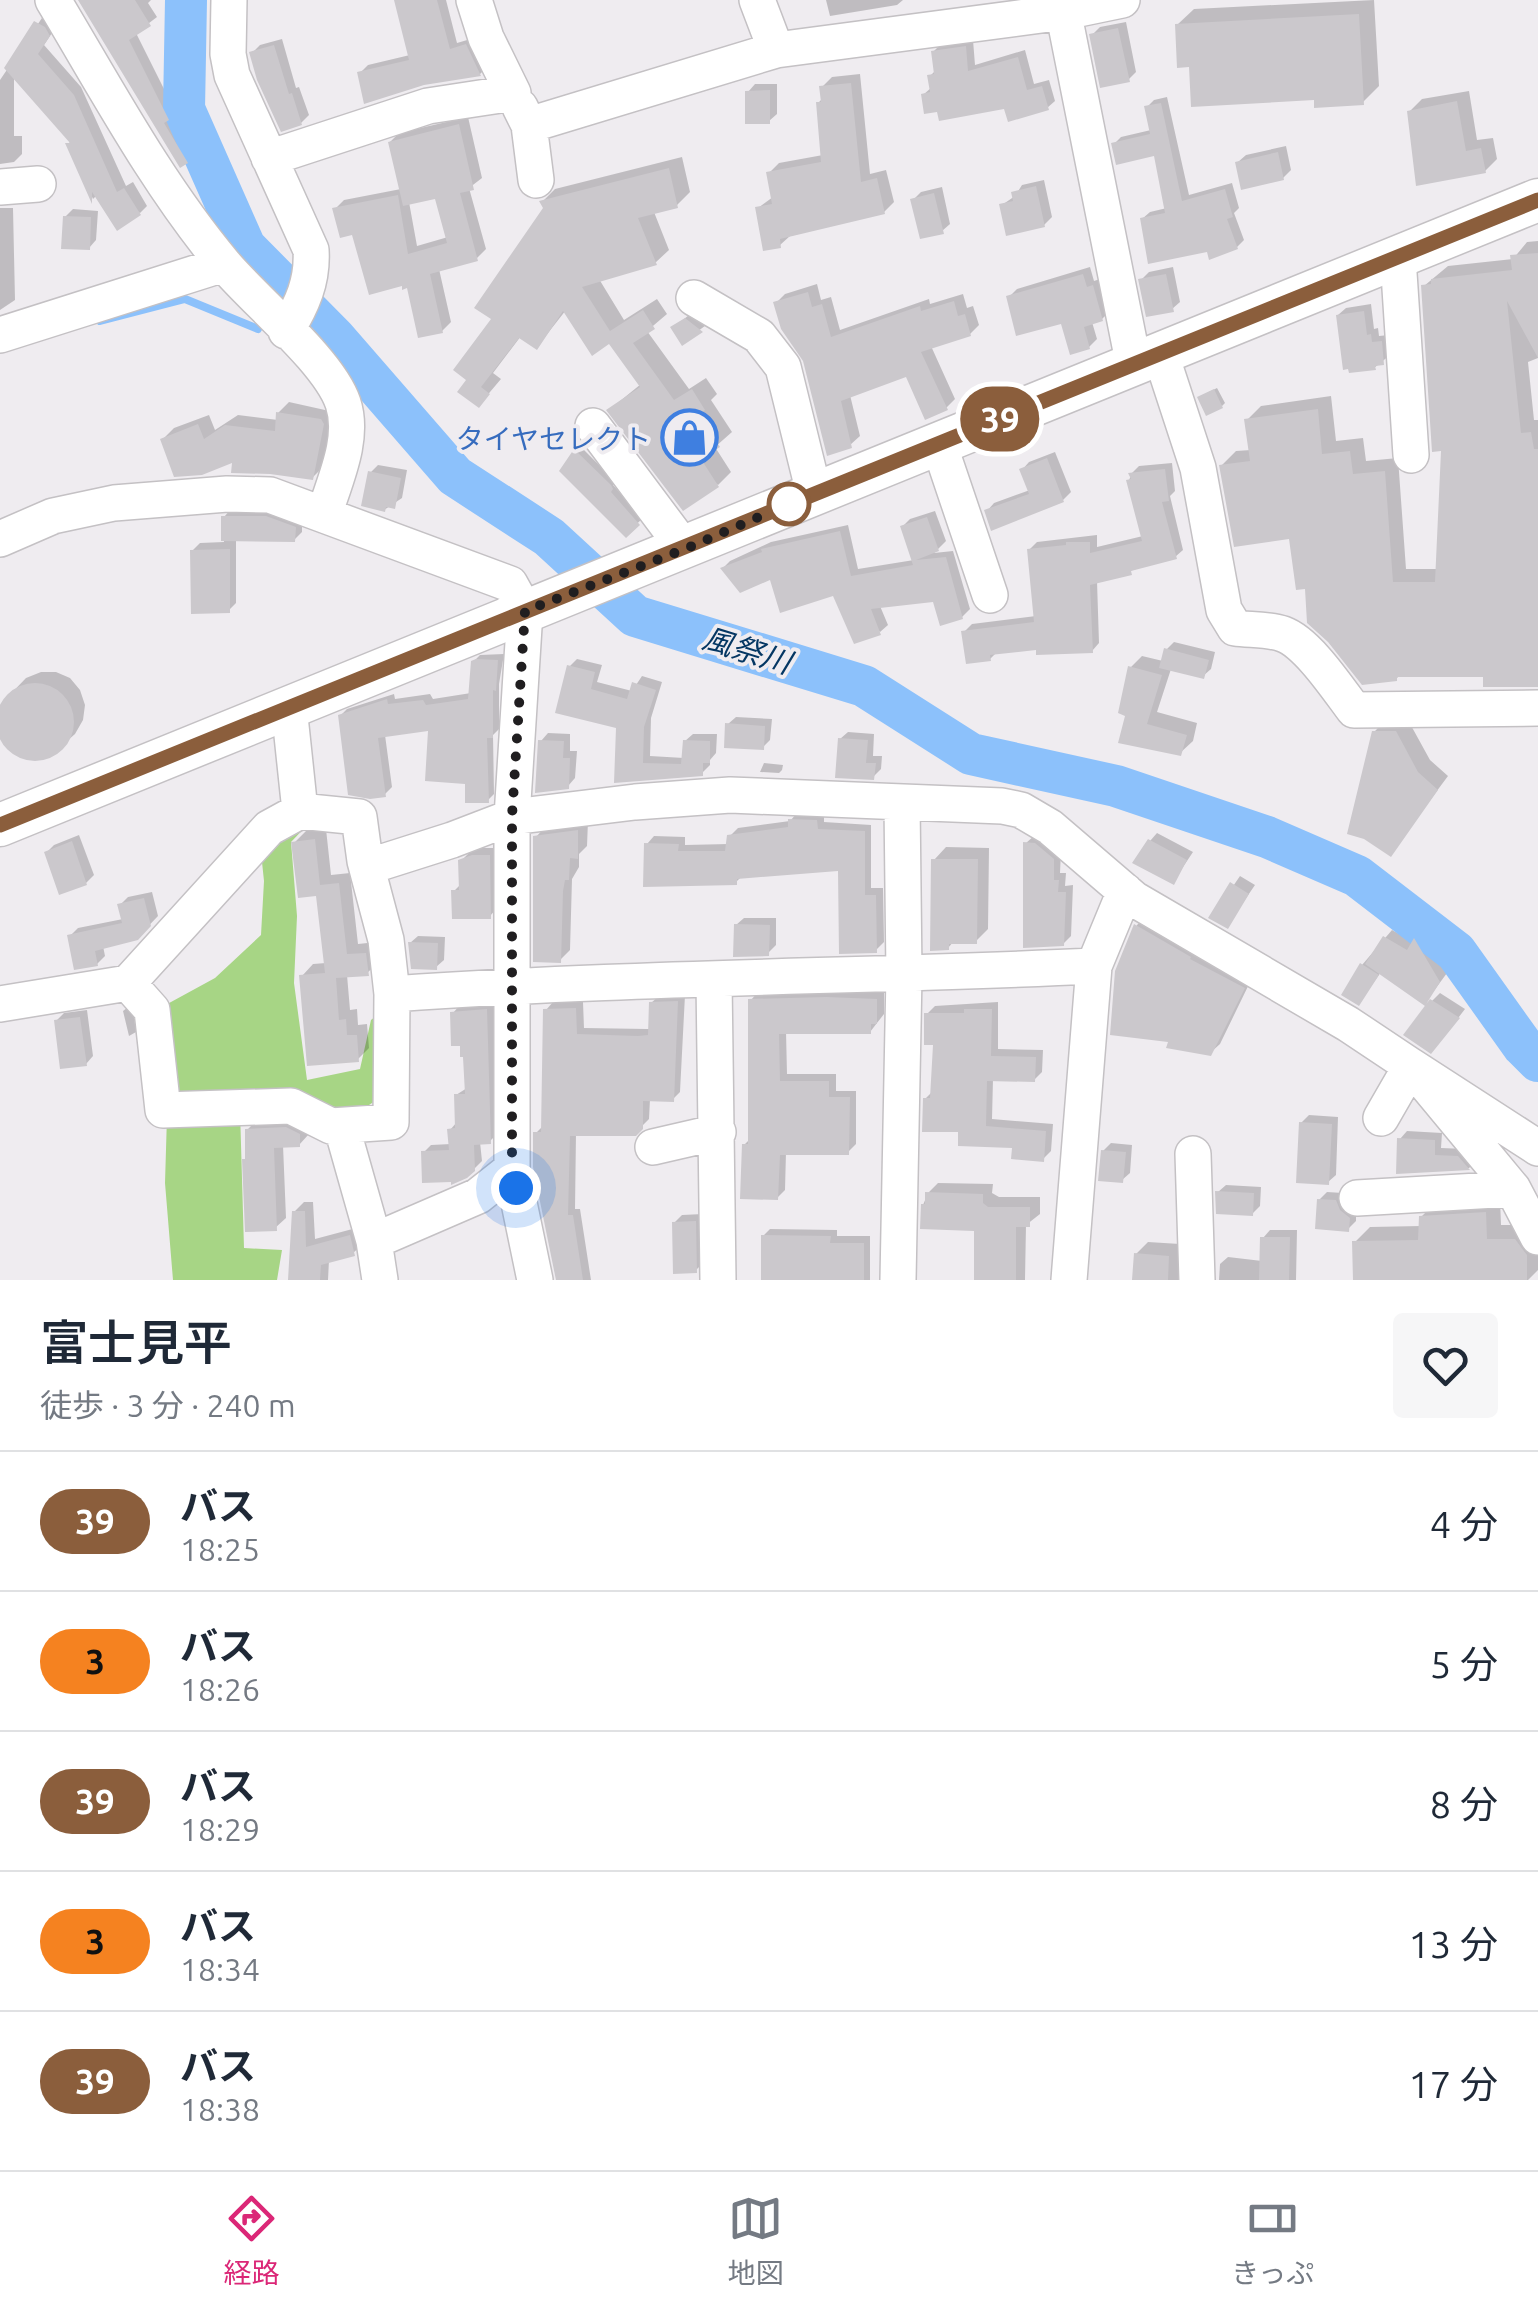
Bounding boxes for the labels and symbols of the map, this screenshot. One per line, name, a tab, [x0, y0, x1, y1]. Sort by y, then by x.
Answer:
line badge: 39	[955, 386, 1045, 452]
shop icon: タイヤセレクト	[660, 408, 720, 468]
place label: タイヤセレクト	[456, 423, 651, 454]
unlabelled marker	[768, 483, 810, 525]
water label: 風祭川	[699, 621, 798, 680]
your location	[491, 1163, 541, 1213]

